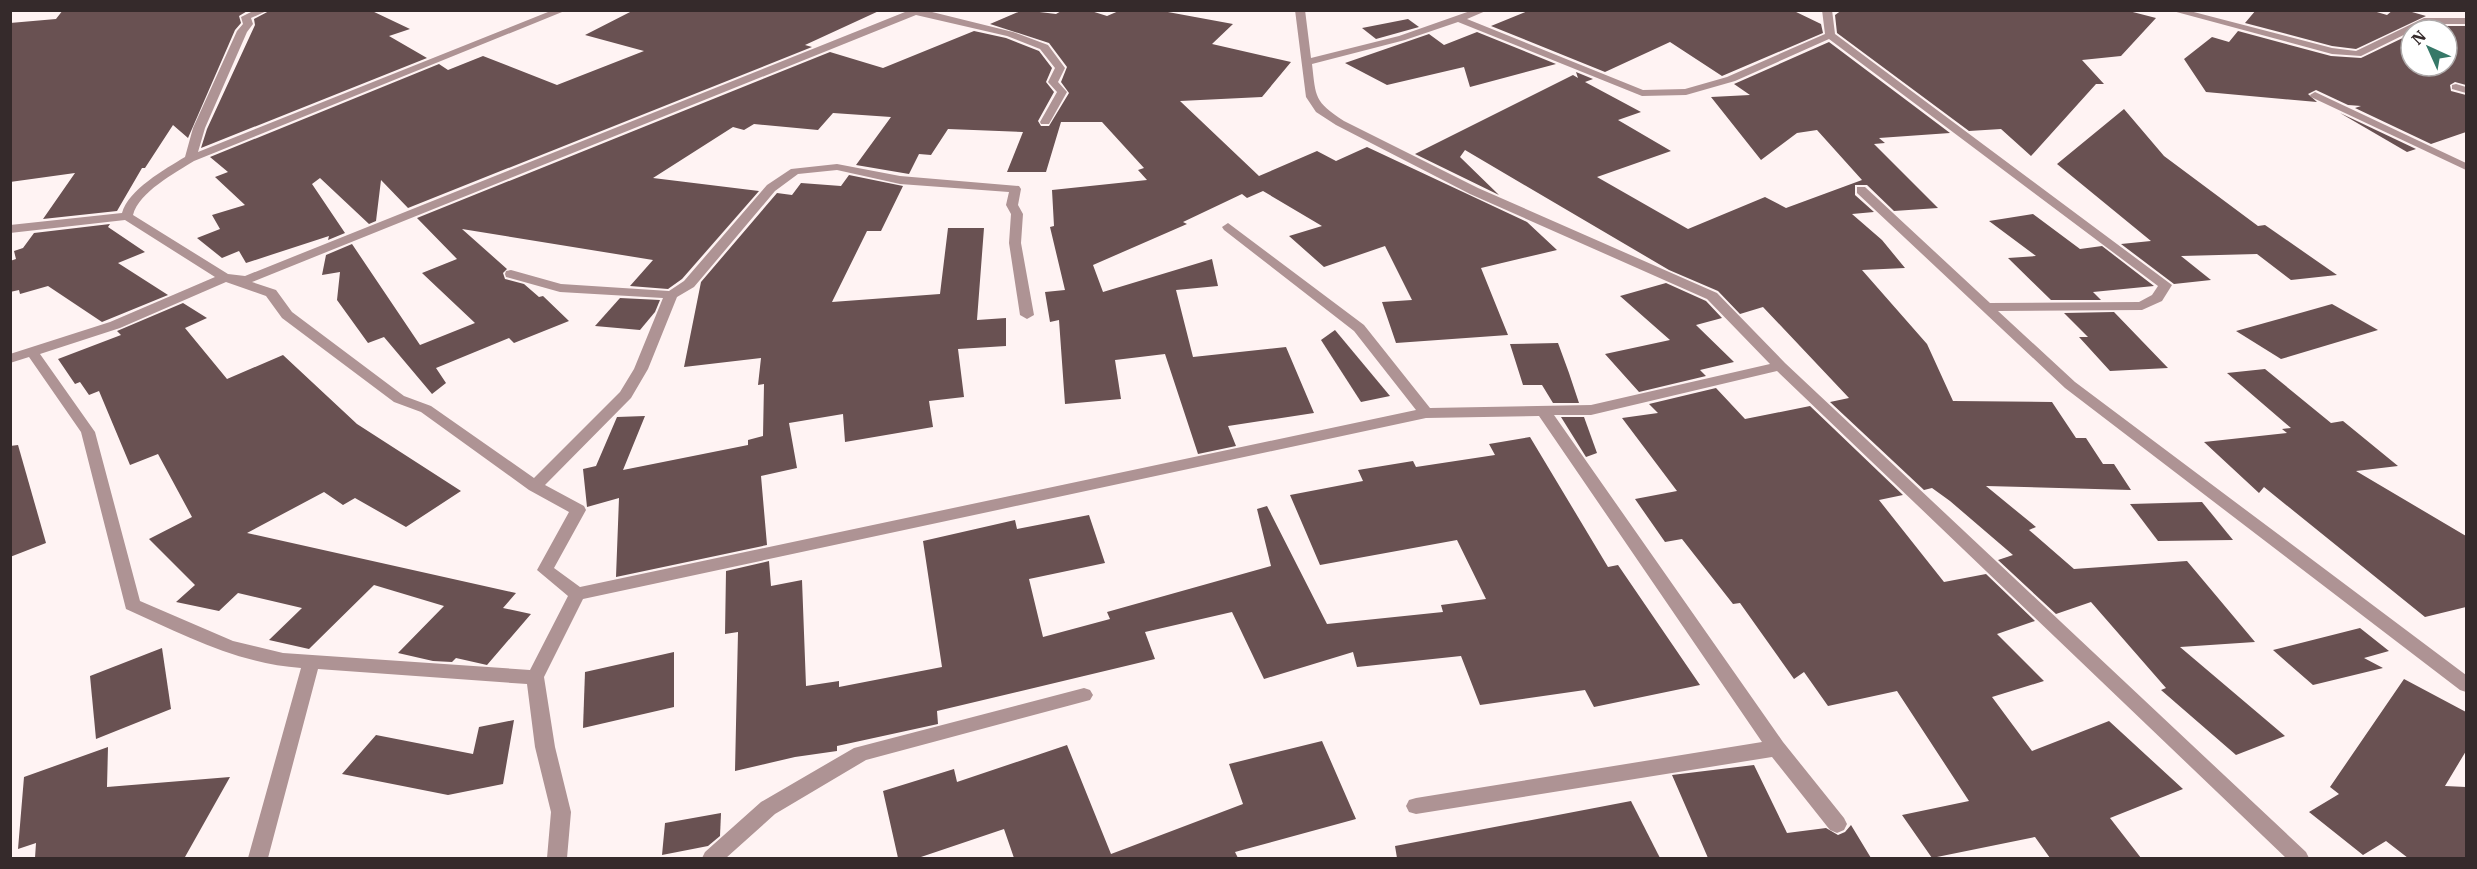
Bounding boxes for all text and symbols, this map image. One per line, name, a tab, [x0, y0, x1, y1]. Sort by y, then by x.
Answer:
north arrow	[2399, 18, 2459, 78]
text: N	[2407, 26, 2430, 49]

